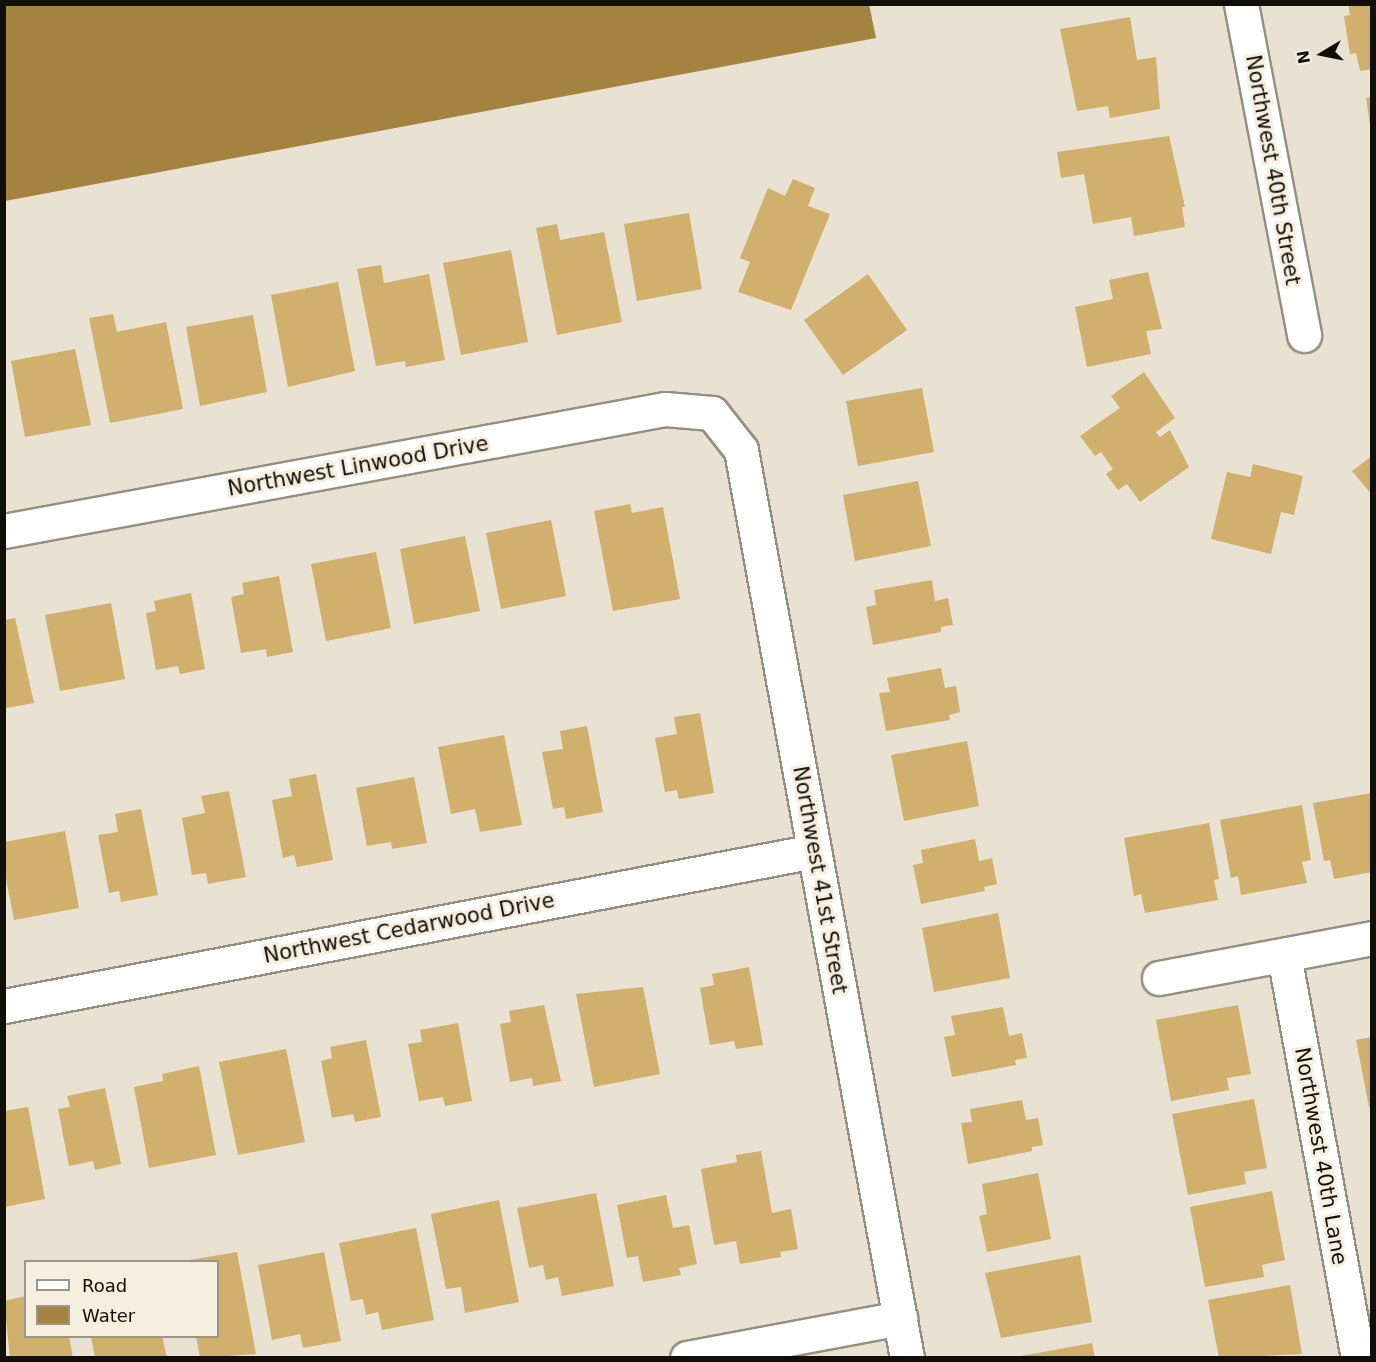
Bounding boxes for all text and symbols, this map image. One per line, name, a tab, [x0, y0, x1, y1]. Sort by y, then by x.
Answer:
north arrow	[1292, 24, 1352, 84]
street label: Northwest 40th Street	[1240, 53, 1306, 287]
street label: Northwest Linwood Drive	[226, 431, 490, 501]
street label: Northwest 41st Street	[788, 764, 852, 996]
street label: Northwest Cedarwood Drive	[261, 887, 557, 969]
street label: Northwest 40th Lane	[1289, 1045, 1353, 1267]
legend	[24, 1260, 219, 1338]
text: Road	[82, 1275, 127, 1296]
text: Water	[82, 1305, 135, 1326]

